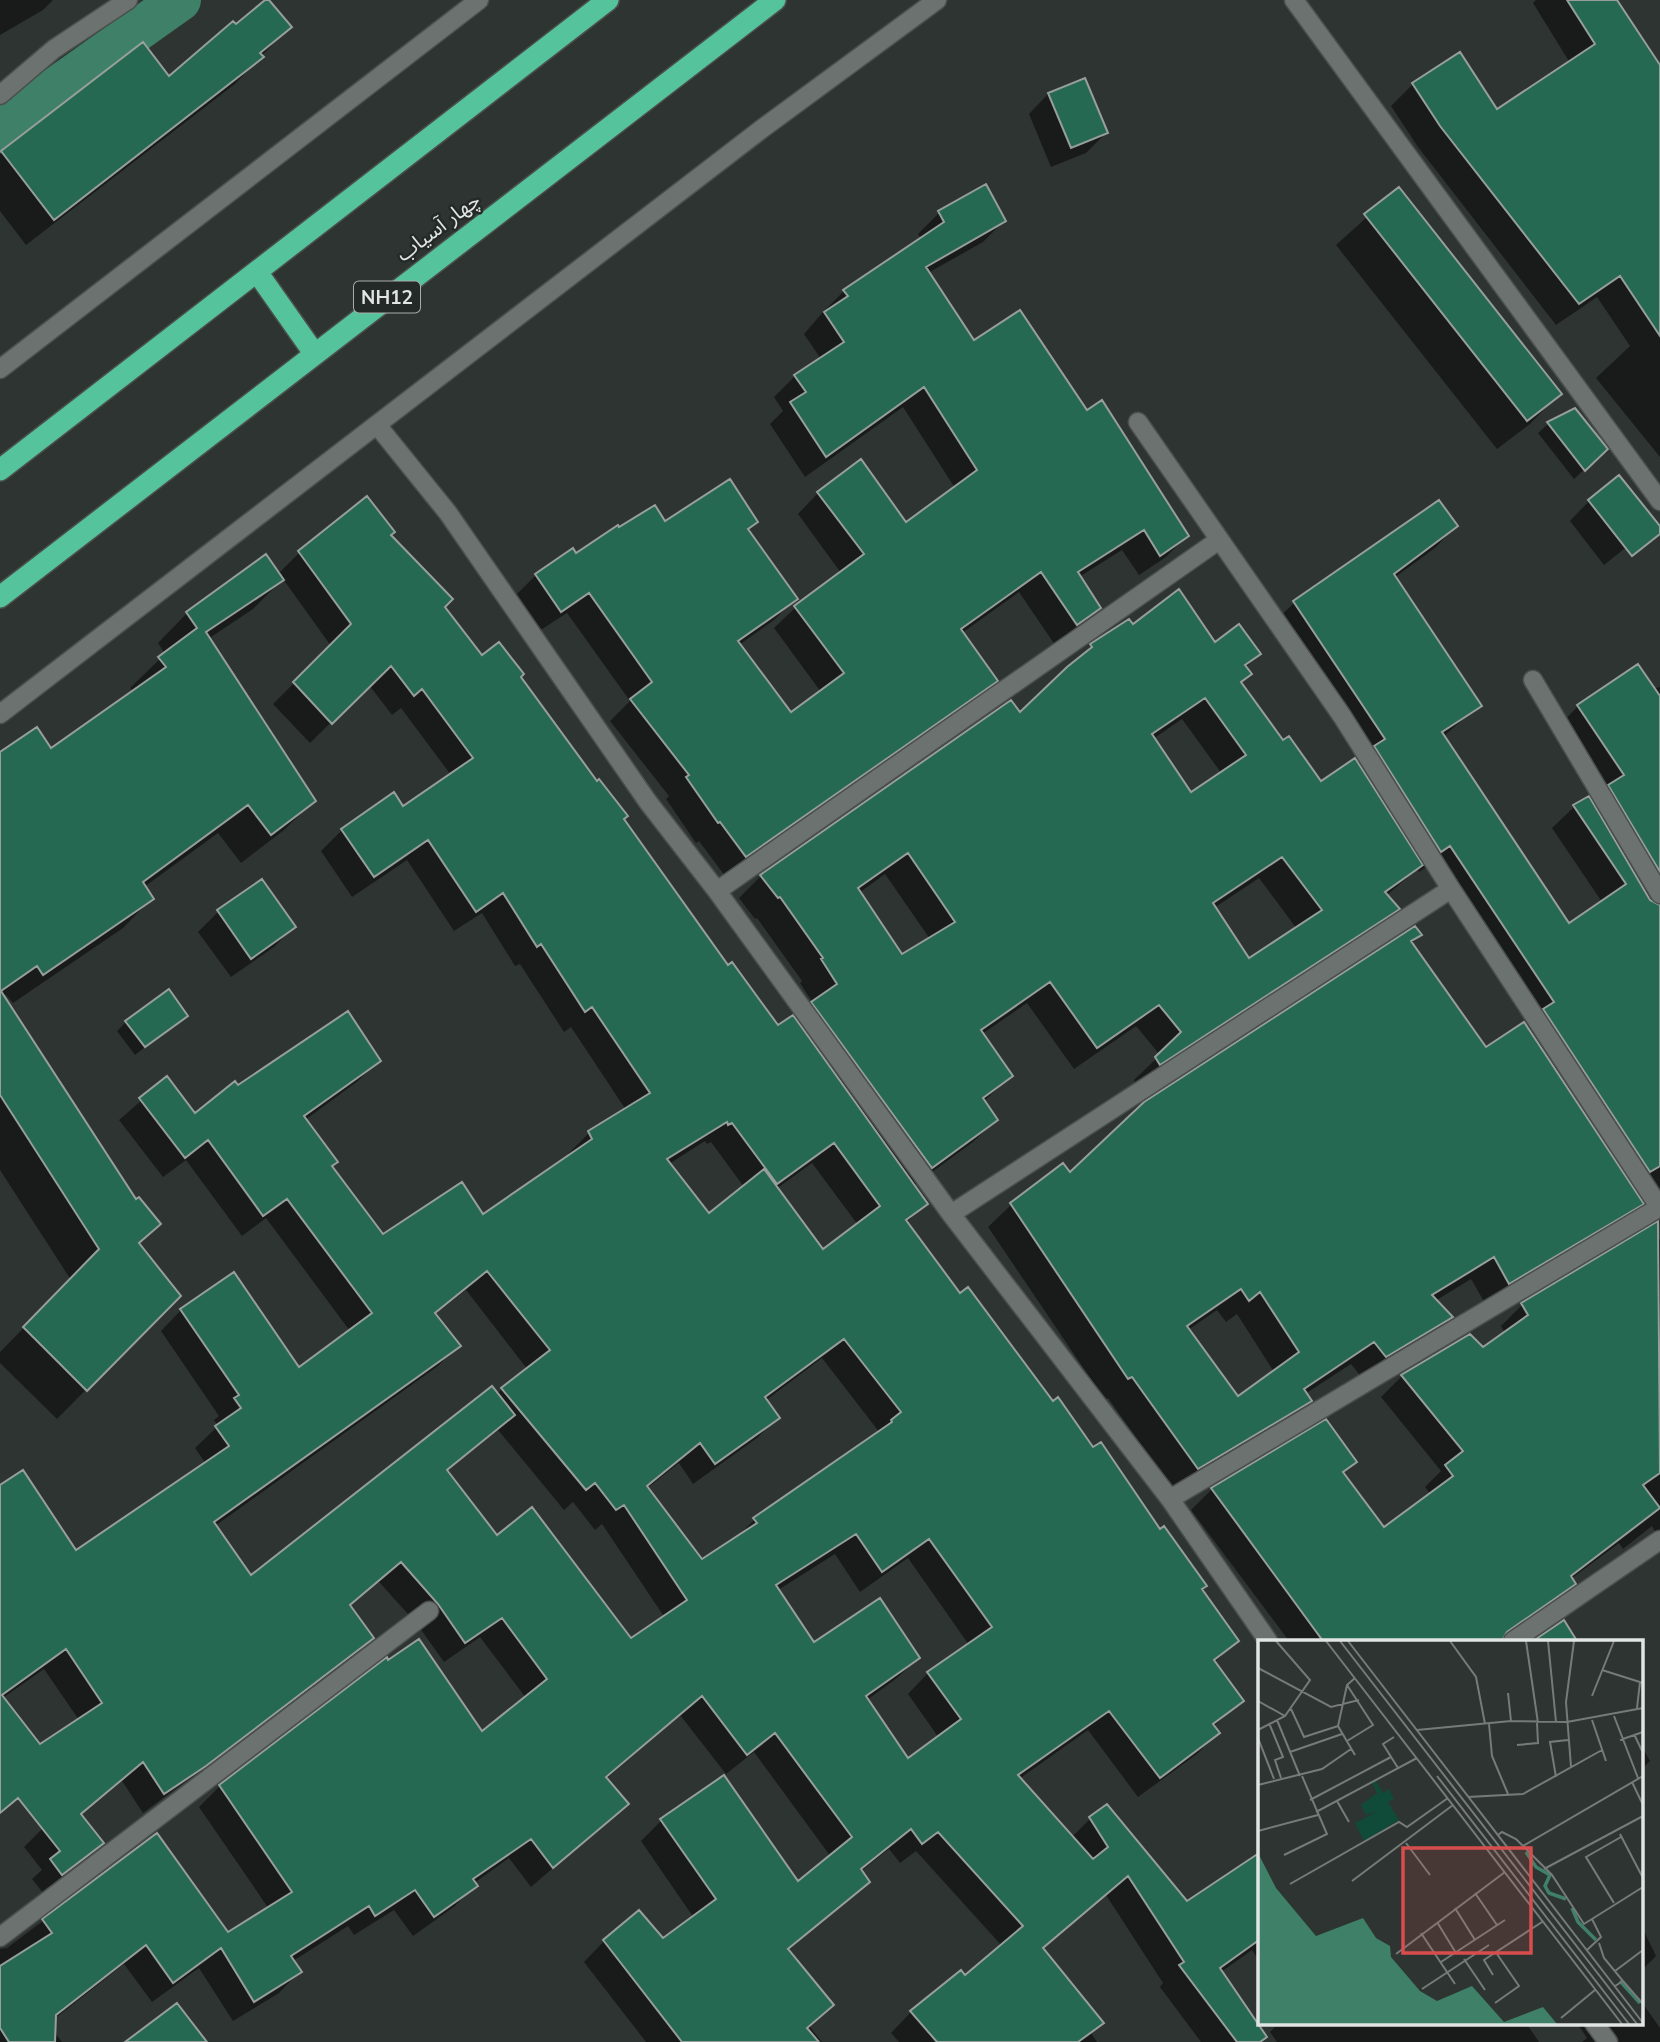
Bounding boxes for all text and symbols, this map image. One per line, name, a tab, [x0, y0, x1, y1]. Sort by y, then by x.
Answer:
street label: چهار آسیاب	[390, 186, 485, 267]
road number: NH12	[354, 282, 420, 312]
inset map	[1258, 1640, 1642, 2024]

